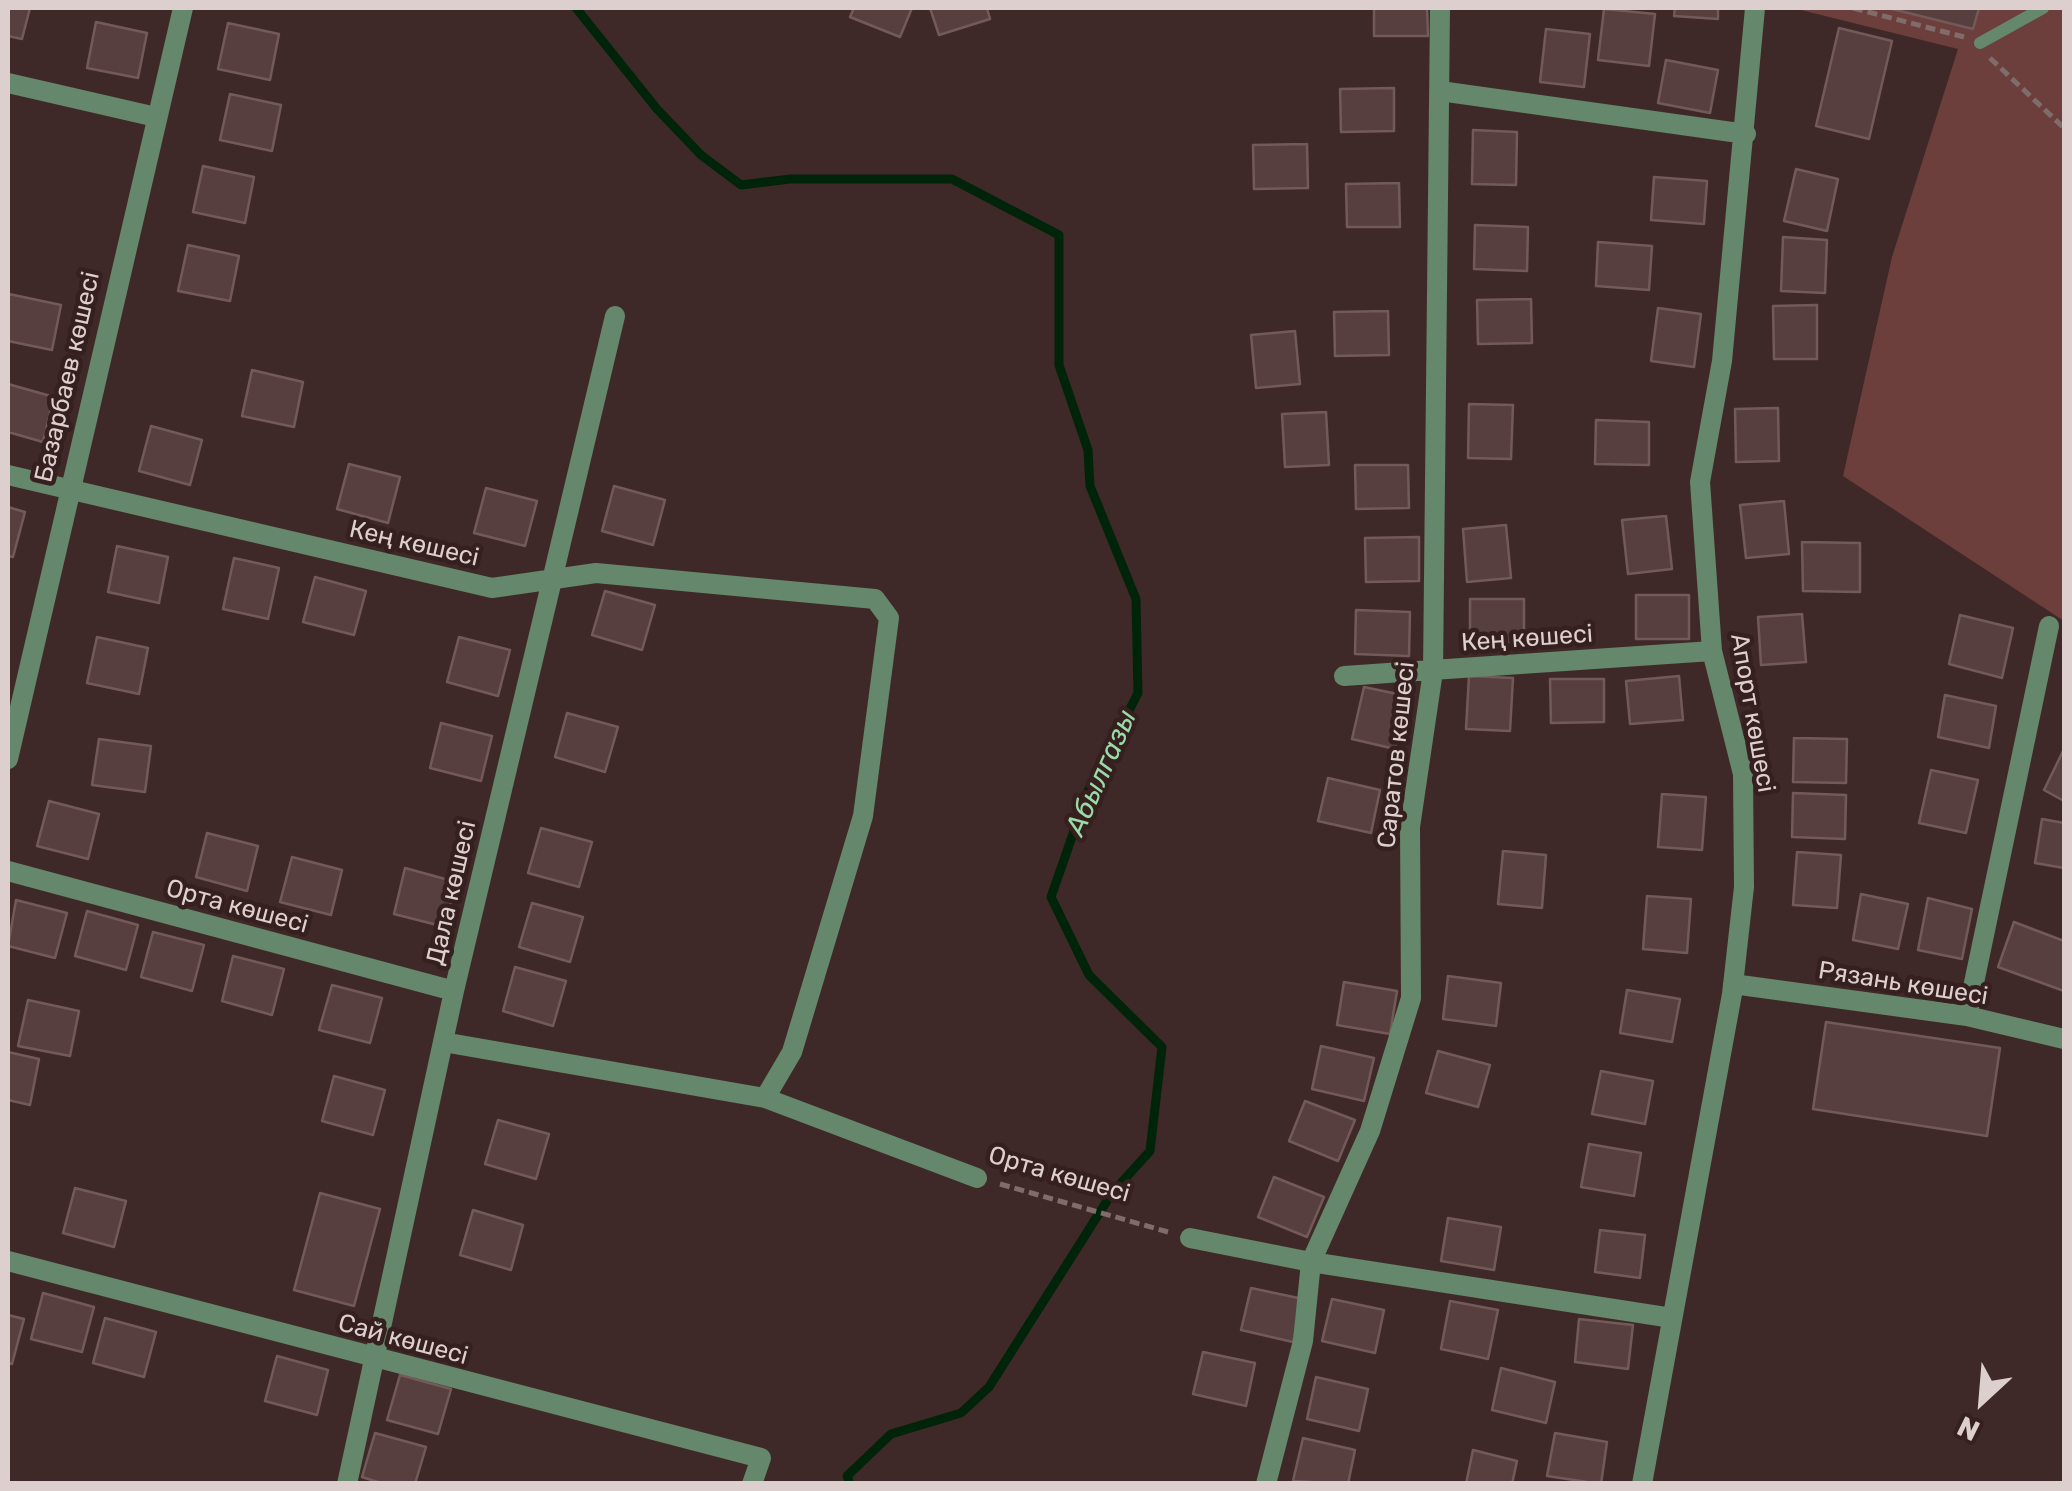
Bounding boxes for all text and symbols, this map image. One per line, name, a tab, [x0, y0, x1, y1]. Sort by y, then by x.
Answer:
street label: Базарбаев көшесі	[29, 269, 107, 485]
street label: Кең көшесі	[346, 515, 482, 573]
street label: Кең көшесі	[1460, 619, 1594, 659]
street label: Апорт көшесі	[1723, 631, 1781, 795]
street label: Саратов көшесі	[1372, 660, 1422, 850]
water label: Абылгазы	[1059, 705, 1145, 841]
street label: Дала көшесі	[421, 818, 483, 968]
street label: Орта көшесі	[163, 874, 311, 940]
street label: Рязань көшесі	[1816, 956, 1990, 1012]
street label: Орта көшесі	[985, 1140, 1133, 1210]
street label: Сай көшесі	[335, 1308, 471, 1372]
north arrow	[1932, 1351, 2032, 1451]
text: N	[1952, 1409, 1985, 1448]

